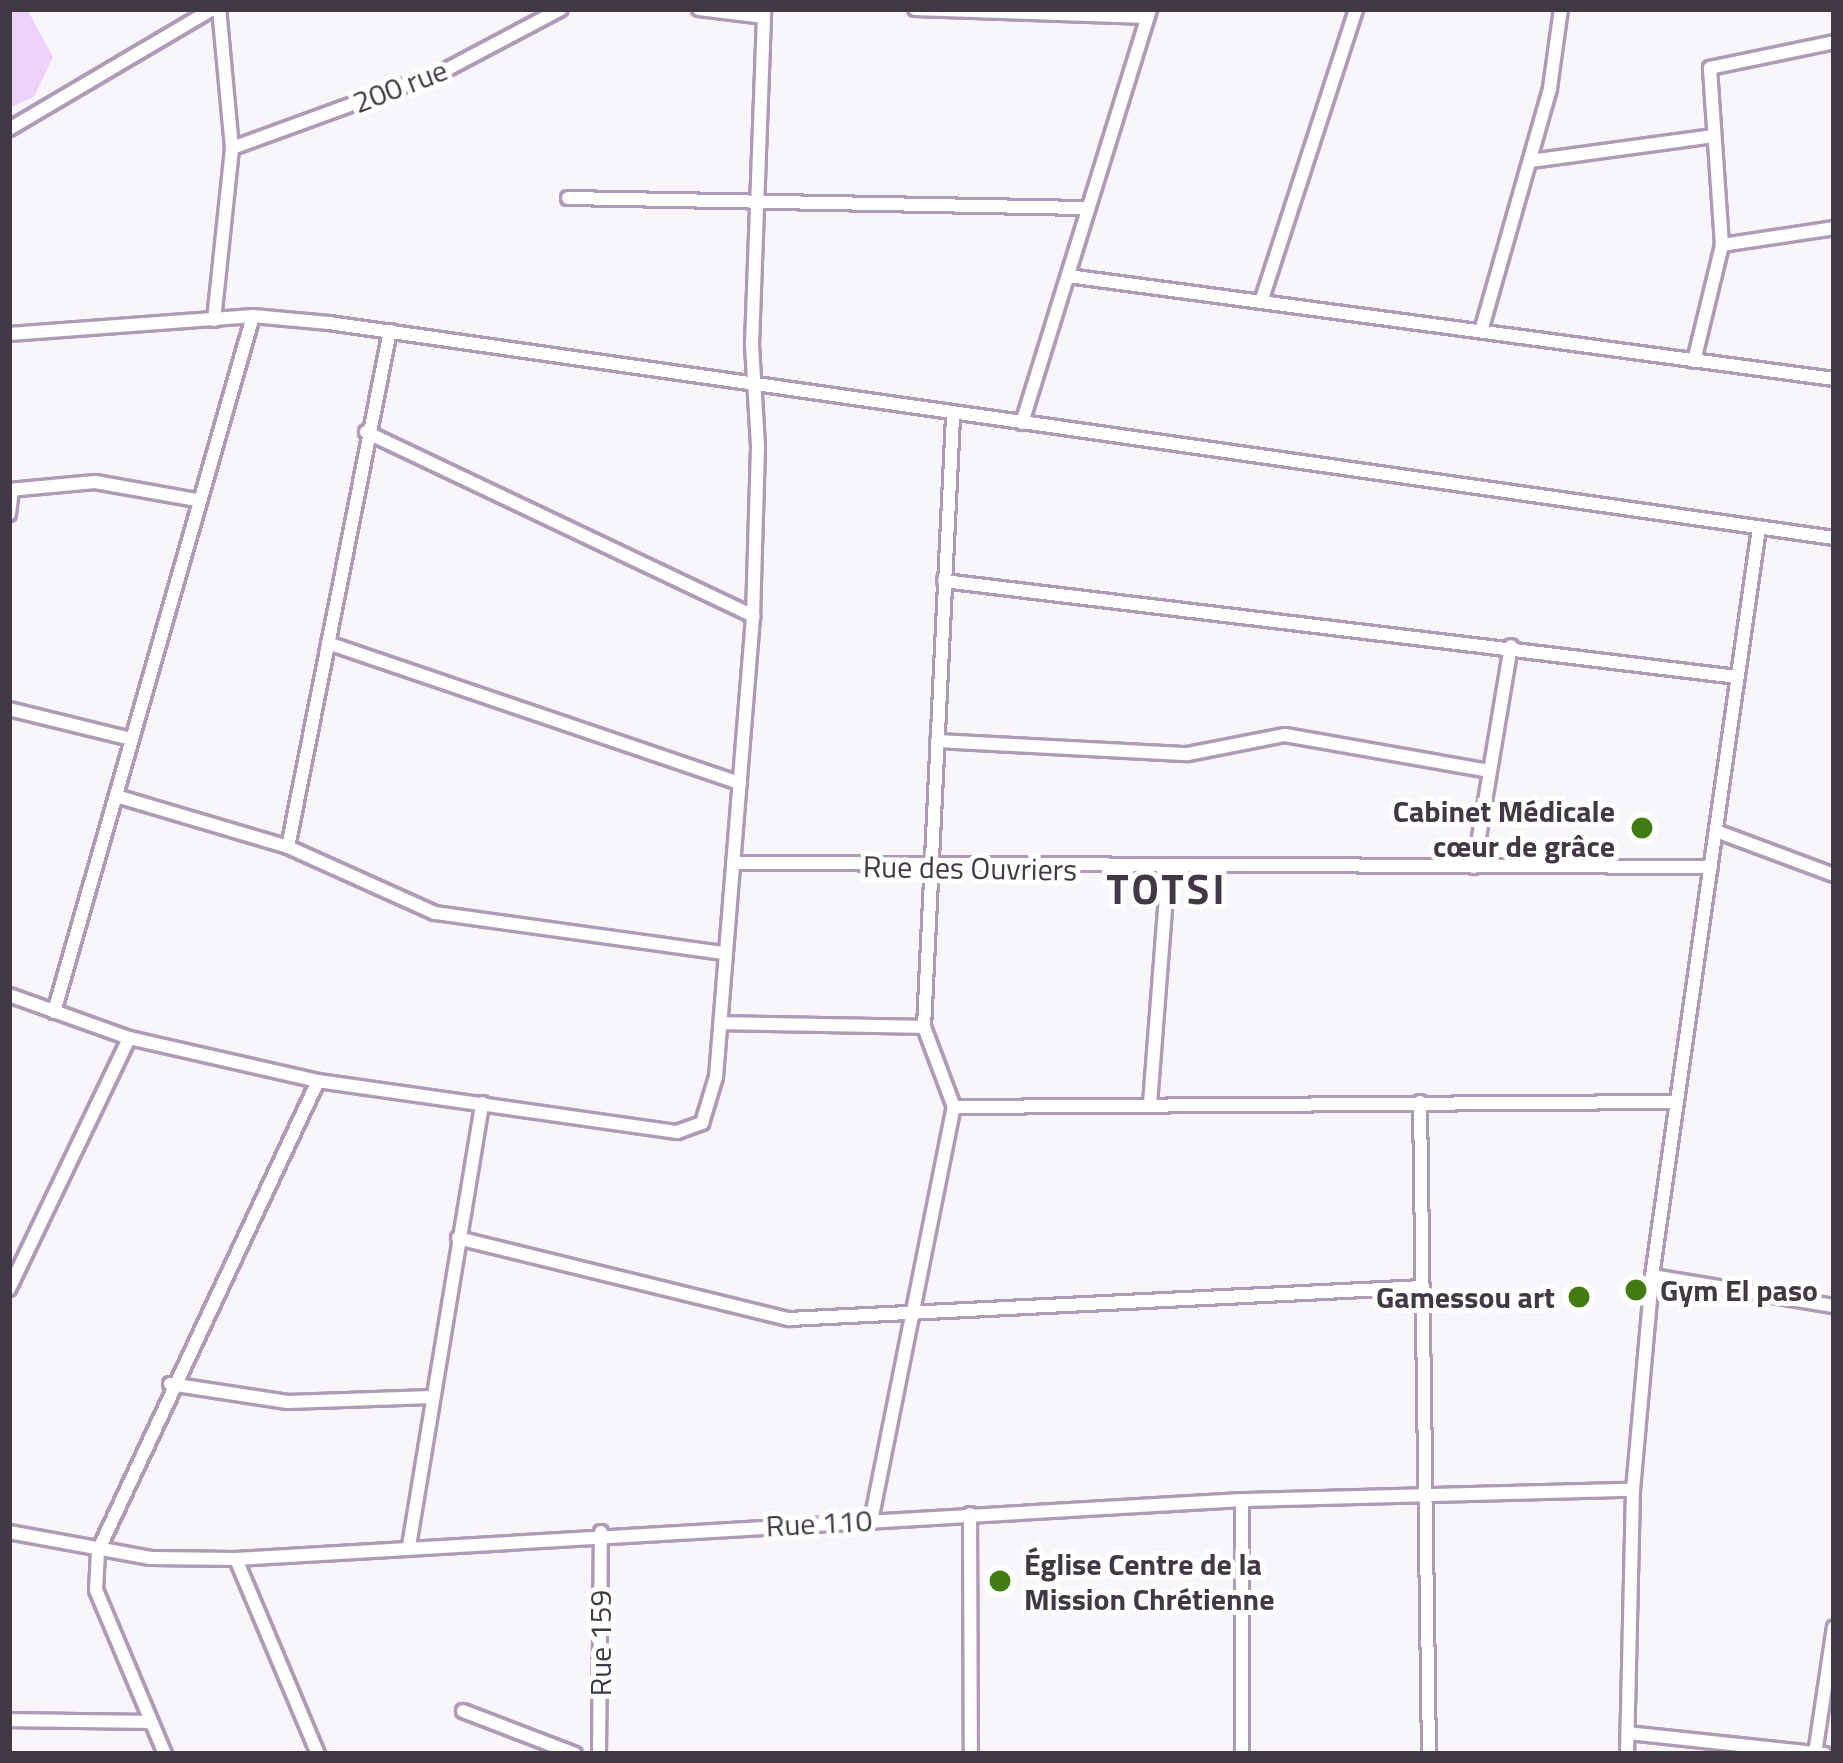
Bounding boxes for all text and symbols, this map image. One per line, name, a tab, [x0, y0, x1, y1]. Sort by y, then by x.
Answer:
street label: 200 rue	[348, 52, 452, 120]
place label: Cabinet Médicale cœur de grâce	[1393, 793, 1615, 864]
marker: Cabinet Médicale cœur de grâce	[1626, 812, 1658, 844]
street label: Rue des Ouvriers	[863, 848, 1077, 888]
district label: TOTSI	[1107, 863, 1227, 913]
place label: Gym El paso	[1660, 1272, 1818, 1308]
marker: Gym El paso	[1623, 1277, 1649, 1303]
place label: Gamessou art	[1376, 1279, 1555, 1315]
marker: Gamessou art	[1566, 1284, 1592, 1310]
street label: Rue 110	[765, 1502, 873, 1544]
place label: Église Centre de la Mission Chrétienne	[1024, 1546, 1274, 1616]
marker: Église Centre de la Mission Chrétienne	[987, 1568, 1013, 1594]
street label: Rue 159	[582, 1590, 618, 1696]

